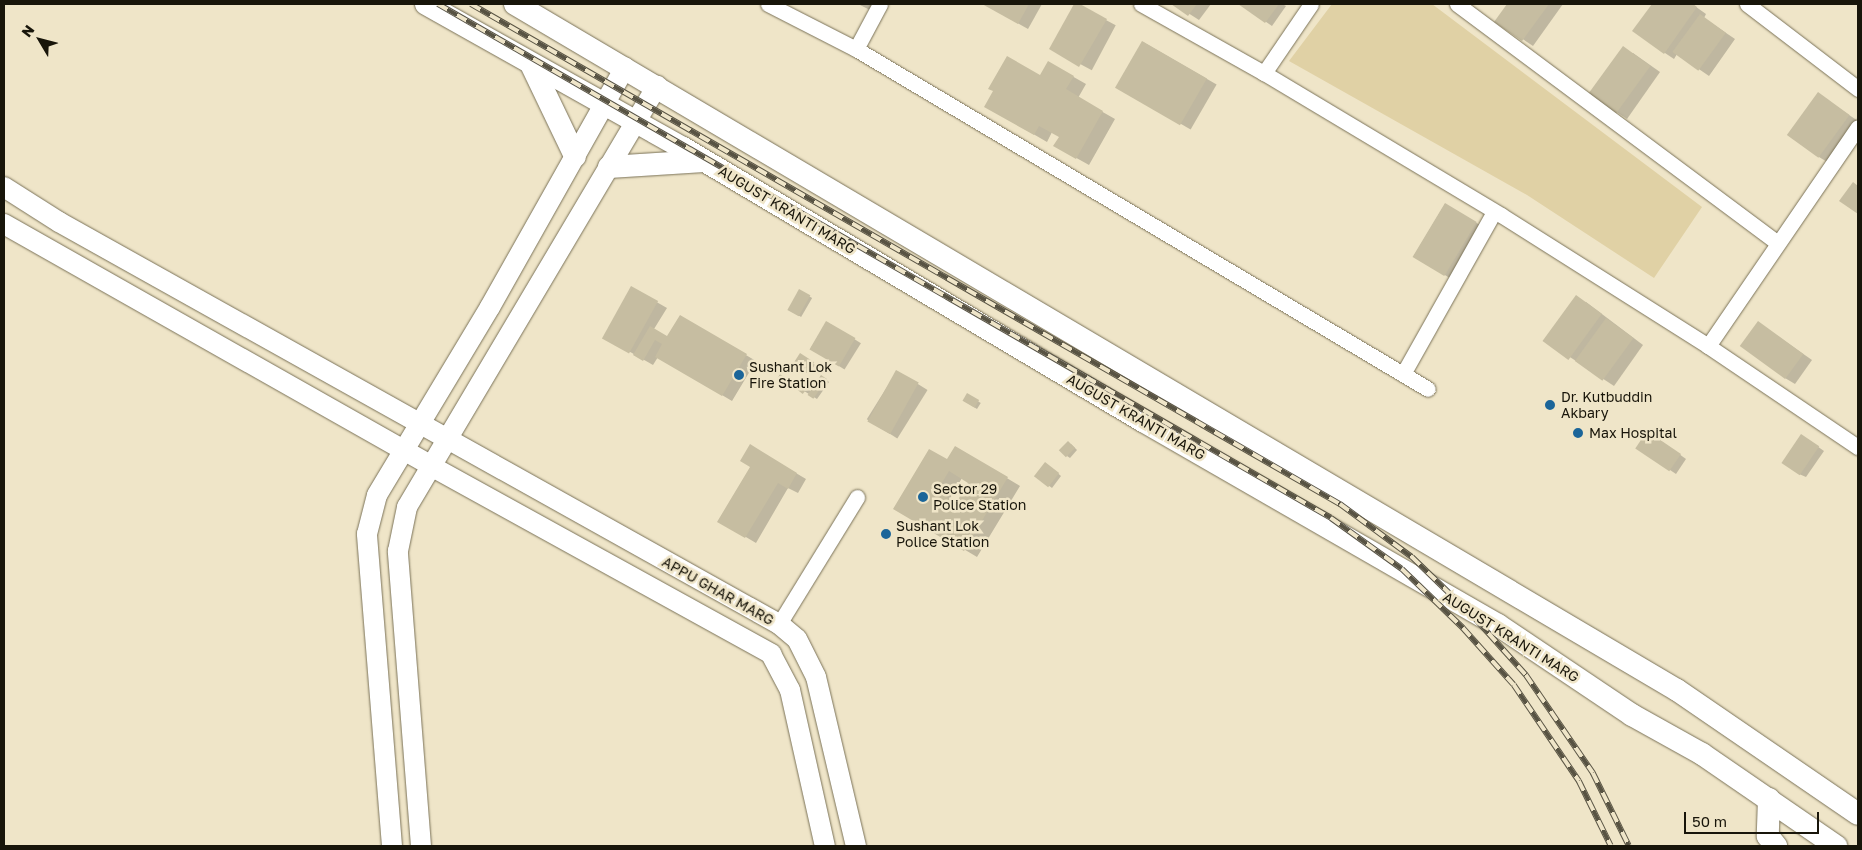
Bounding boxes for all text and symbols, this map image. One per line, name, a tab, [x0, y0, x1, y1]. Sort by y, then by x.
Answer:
north arrow	[15, 15, 65, 65]
text: N	[18, 21, 38, 40]
street label: AUGUST KRANTI MARG	[715, 162, 859, 258]
place label: Sushant Lok Fire Station	[749, 359, 832, 392]
marker: Sushant Lok Fire Station	[733, 369, 745, 381]
street label: AUGUST KRANTI MARG	[1064, 371, 1208, 463]
place label: Dr. Kutbuddin Akbary	[1561, 389, 1652, 422]
marker: Dr. Kutbuddin Akbary	[1543, 398, 1557, 412]
place label: Max Hospital	[1589, 425, 1677, 441]
marker: Max Hospital	[1571, 426, 1585, 440]
place label: Sector 29 Police Station	[933, 481, 1026, 514]
marker: Sector 29 Police Station	[917, 491, 929, 503]
place label: Sushant Lok Police Station	[896, 518, 989, 550]
marker: Sushant Lok Police Station	[880, 528, 892, 540]
street label: APPU GHAR MARG	[659, 553, 777, 629]
street label: AUGUST KRANTI MARG	[1440, 588, 1582, 686]
scale bar	[1687, 802, 1822, 834]
text: 50 m	[1692, 812, 1727, 830]

